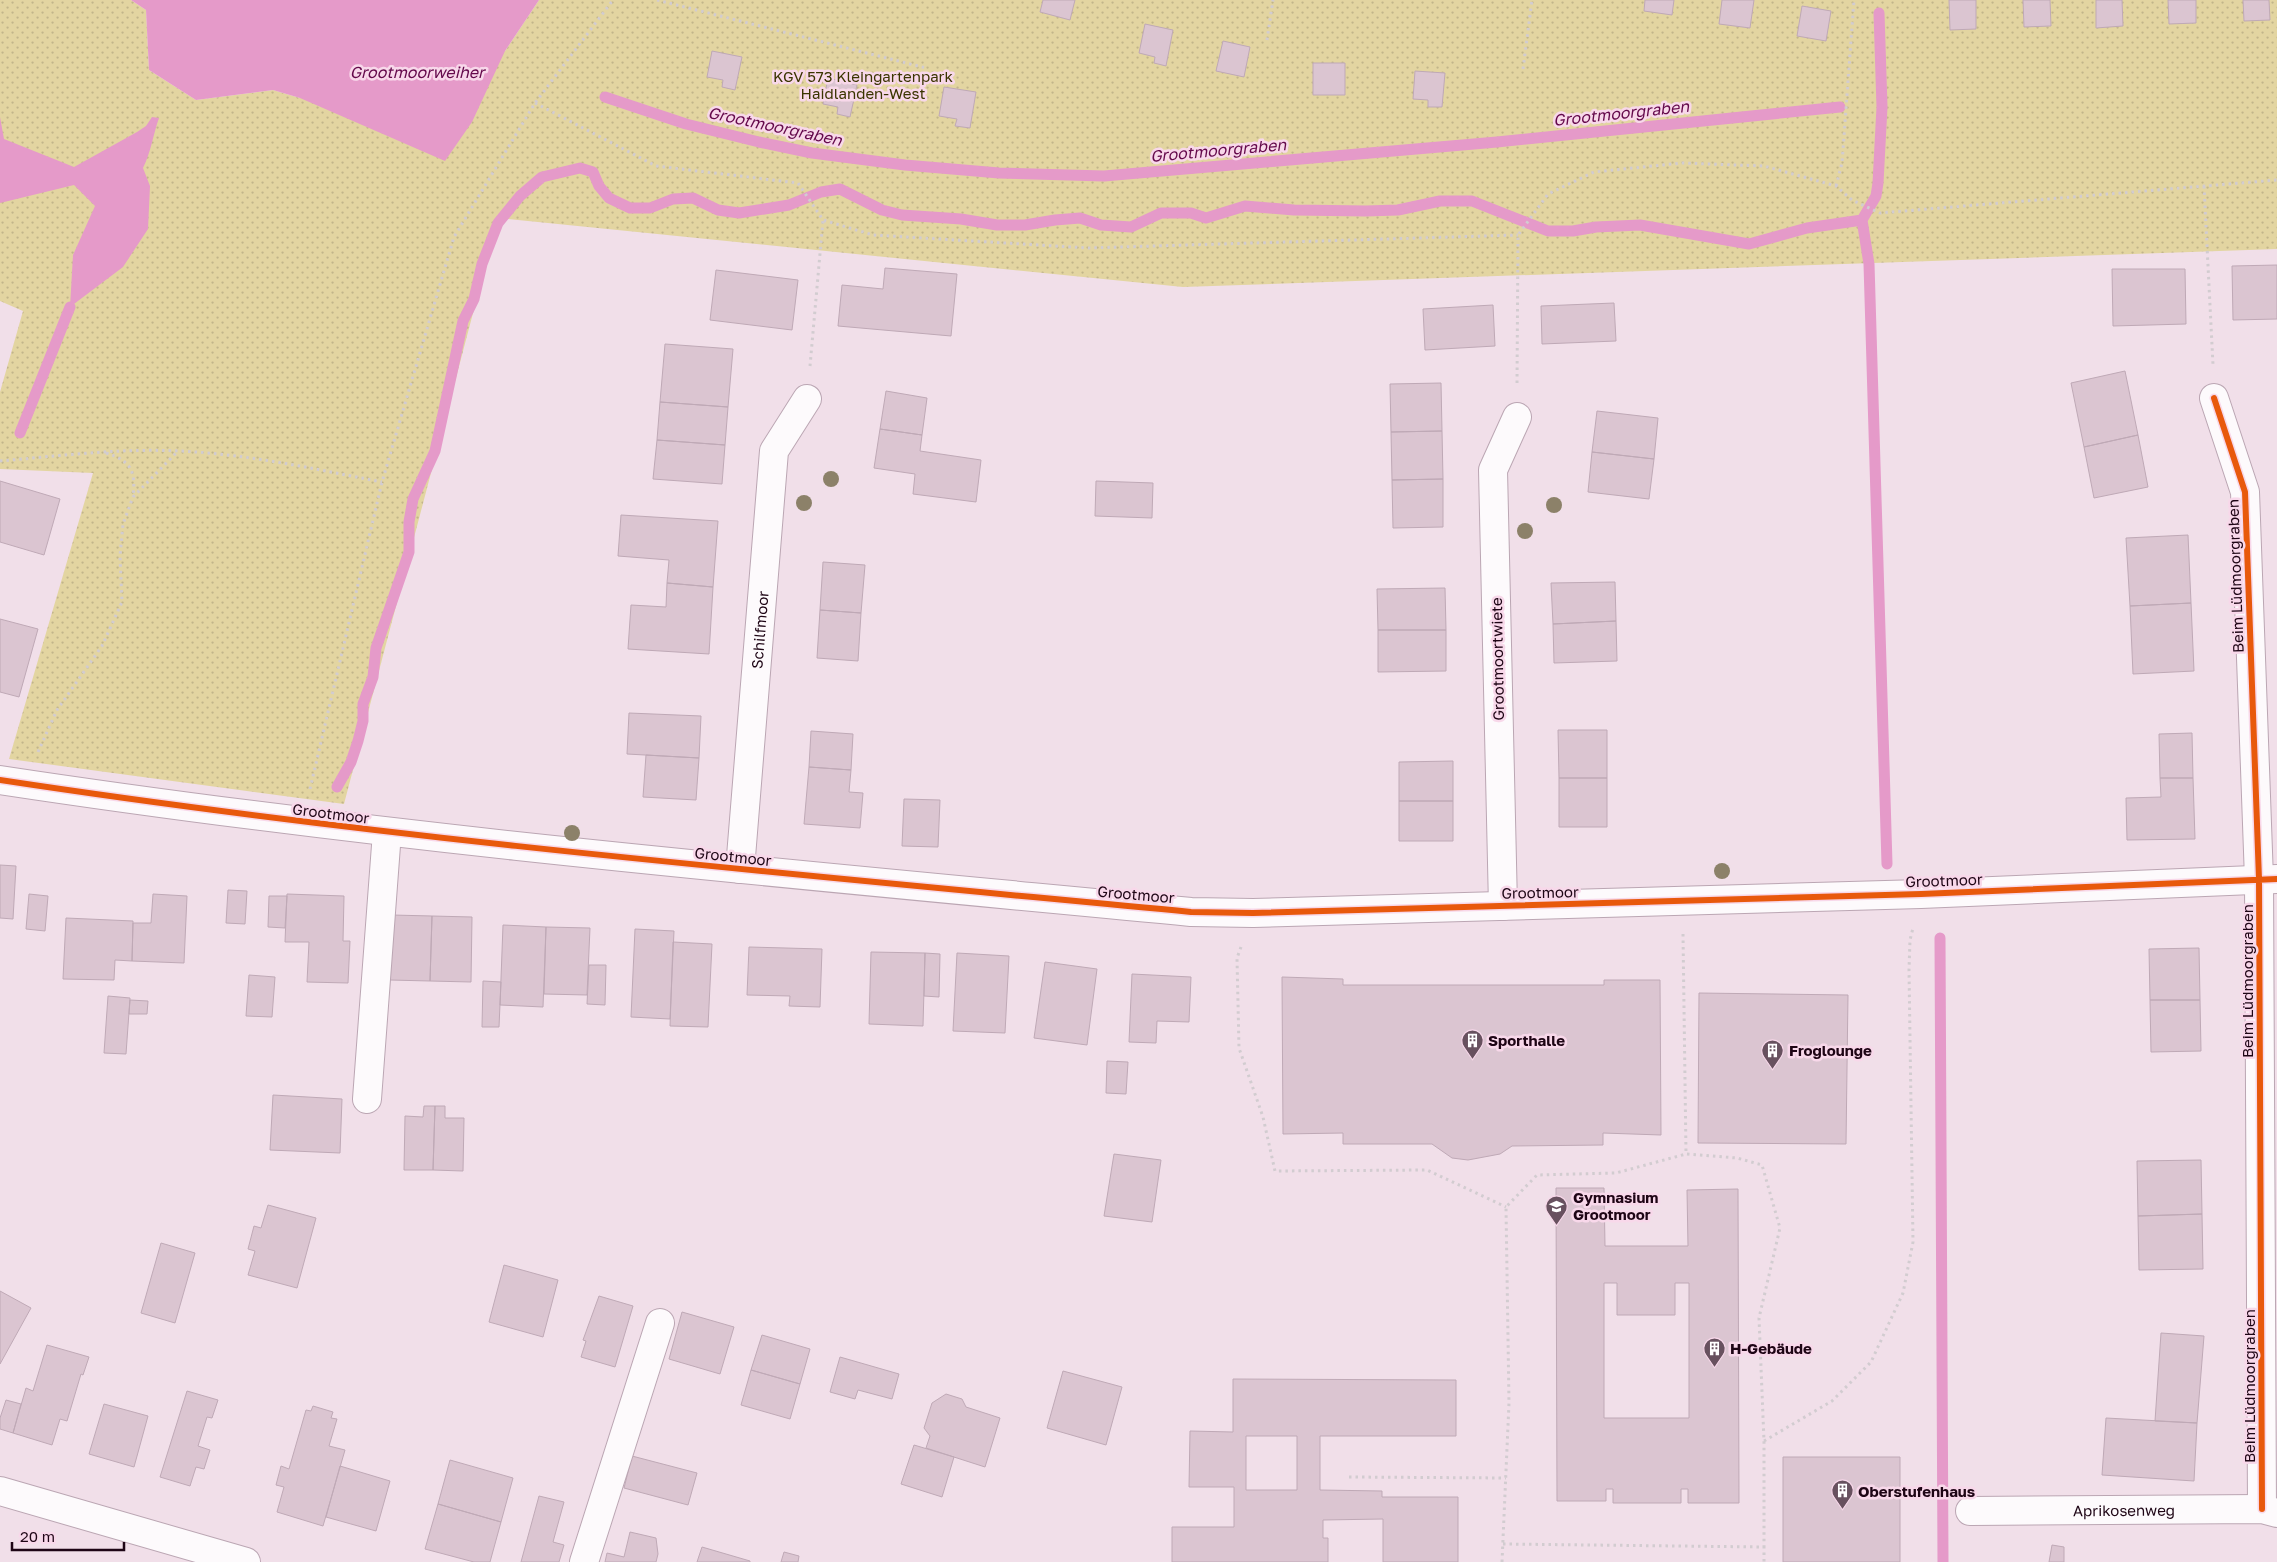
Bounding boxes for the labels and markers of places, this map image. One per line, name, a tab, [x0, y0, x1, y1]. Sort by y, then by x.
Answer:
building icon: Sporthalle	[1460, 1028, 1484, 1059]
place label: Sporthalle	[1488, 1031, 1565, 1049]
building icon: Froglounge	[1761, 1038, 1785, 1069]
place label: Froglounge	[1789, 1041, 1872, 1059]
place label: Gymnasium Grootmoor	[1573, 1188, 1659, 1223]
school or university icon: Gymnasium Grootmoor	[1545, 1194, 1569, 1225]
building icon: H-Gebäude	[1702, 1336, 1726, 1367]
place label: H-Gebäude	[1730, 1339, 1812, 1357]
building icon: Oberstufenhaus	[1830, 1479, 1854, 1510]
place label: Oberstufenhaus	[1858, 1482, 1975, 1500]

